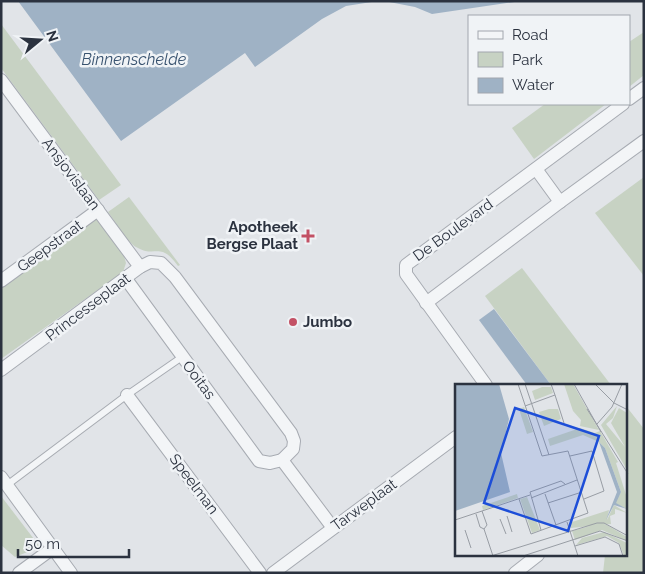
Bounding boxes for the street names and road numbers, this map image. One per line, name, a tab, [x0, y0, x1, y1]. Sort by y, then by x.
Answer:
street label: Ansjovislaan	[38, 134, 104, 214]
street label: De Boulevard	[410, 195, 496, 265]
street label: Geepstraat	[14, 216, 86, 276]
street label: Princesseplaat	[42, 269, 134, 345]
street label: Ooitas	[179, 357, 219, 403]
street label: Speelman	[166, 450, 222, 518]
street label: Tarweplaat	[328, 475, 400, 535]

